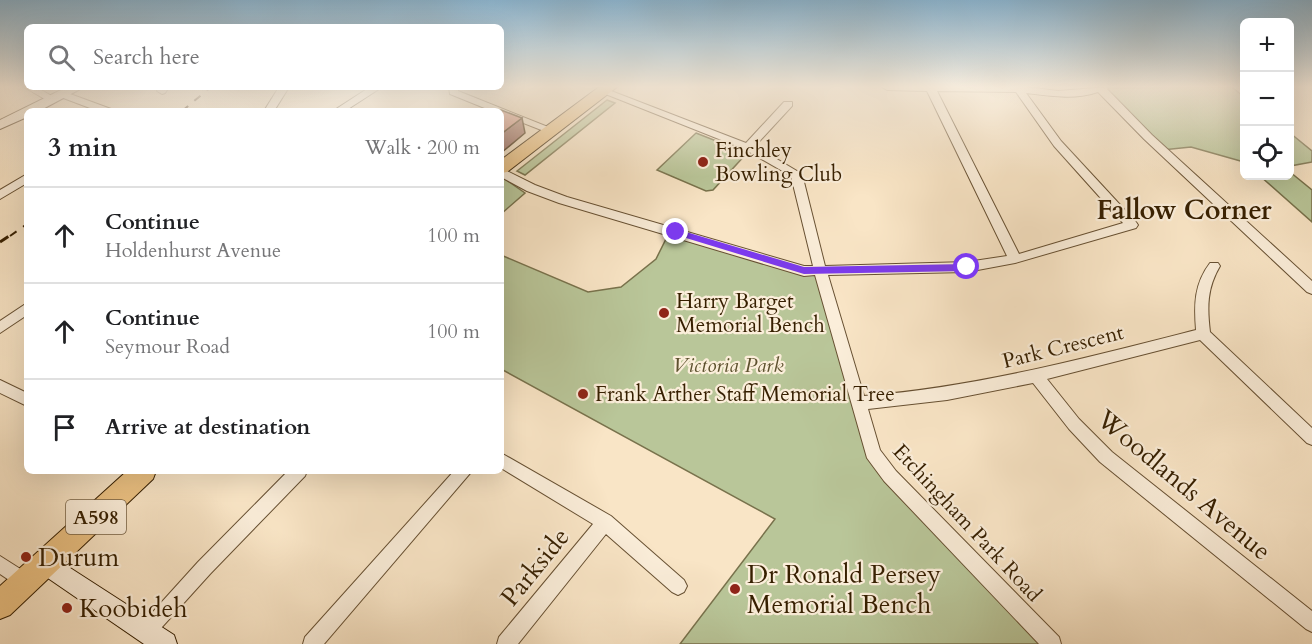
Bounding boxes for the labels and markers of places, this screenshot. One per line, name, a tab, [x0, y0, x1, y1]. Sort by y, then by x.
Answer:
place label: Finchley Bowling Club	[715, 136, 842, 189]
marker: Finchley Bowling Club	[696, 155, 710, 169]
place label: Harry Barget Memorial Bench	[676, 287, 825, 340]
marker: Harry Barget Memorial Bench	[657, 306, 671, 320]
place label: Frank Arther Staff Memorial Tree	[595, 380, 895, 409]
marker: Frank Arther Staff Memorial Tree	[576, 387, 590, 401]
place label: Durum	[38, 540, 119, 575]
marker: Durum	[19, 550, 33, 564]
place label: Dr Ronald Persey Memorial Bench	[747, 557, 941, 622]
marker: Dr Ronald Persey Memorial Bench	[728, 582, 742, 596]
place label: Koobideh	[79, 591, 188, 626]
marker: Koobideh	[60, 601, 74, 615]

